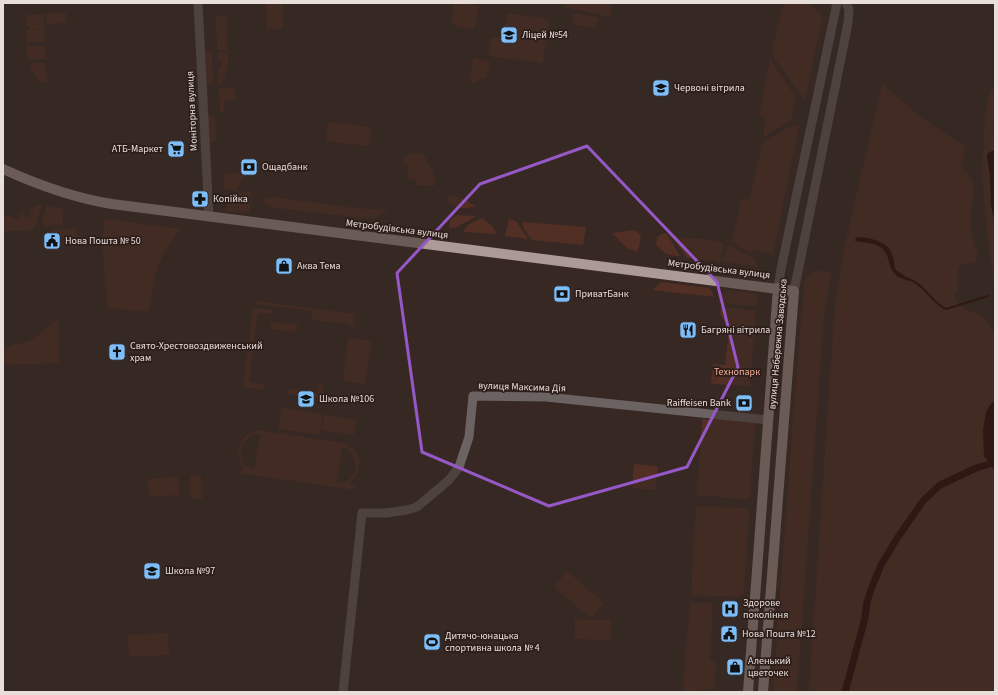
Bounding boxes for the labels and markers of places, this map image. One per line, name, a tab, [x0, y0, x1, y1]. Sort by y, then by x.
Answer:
school or university icon: Ліцей №54	[499, 25, 519, 45]
place label: Ліцей №54	[522, 28, 568, 42]
school or university icon: Червоні вітрила	[651, 78, 671, 98]
place label: Червоні вітрила	[674, 81, 745, 95]
supermarket icon: АТБ-Маркет	[166, 139, 186, 159]
place label: АТБ-Маркет	[112, 142, 163, 156]
bank icon: Ощадбанк	[239, 157, 259, 177]
place label: Ощадбанк	[262, 160, 308, 174]
pharmacy icon: Копійка	[190, 189, 210, 209]
place label: Копійка	[213, 192, 248, 206]
public building icon: Нова Пошта № 50	[42, 231, 62, 251]
place label: Нова Пошта № 50	[65, 234, 141, 248]
shop icon: Аква Тема	[274, 256, 294, 276]
place label: Аква Тема	[297, 259, 341, 273]
bank icon: ПриватБанк	[552, 284, 572, 304]
place label: ПриватБанк	[575, 287, 629, 301]
restaurant icon: Багряні вітрила	[678, 320, 698, 340]
place label: Багряні вітрила	[701, 323, 770, 337]
place label: Свято-Хрестовоздвиженський храм	[130, 339, 263, 365]
church icon: Свято-Хрестовоздвиженський храм	[107, 342, 127, 362]
school or university icon: Школа №106	[296, 389, 316, 409]
place label: Школа №106	[319, 392, 374, 406]
bank icon: Raiffeisen Bank	[734, 393, 754, 413]
place label: Raiffeisen Bank	[667, 396, 731, 410]
school or university icon: Школа №97	[142, 561, 162, 581]
place label: Школа №97	[165, 564, 215, 578]
place label: Здорове покоління	[743, 596, 788, 622]
hospital icon: Здорове покоління	[720, 599, 740, 619]
public building icon: Нова Пошта №12	[719, 624, 739, 644]
place label: Нова Пошта №12	[742, 627, 816, 641]
place label: Дитячо-юнацька спортивна школа № 4	[445, 629, 540, 655]
sports icon: Дитячо-юнацька спортивна школа № 4	[422, 632, 442, 652]
place label: Аленький цветочек	[748, 654, 791, 680]
shop icon: Аленький цветочек	[725, 657, 745, 677]

